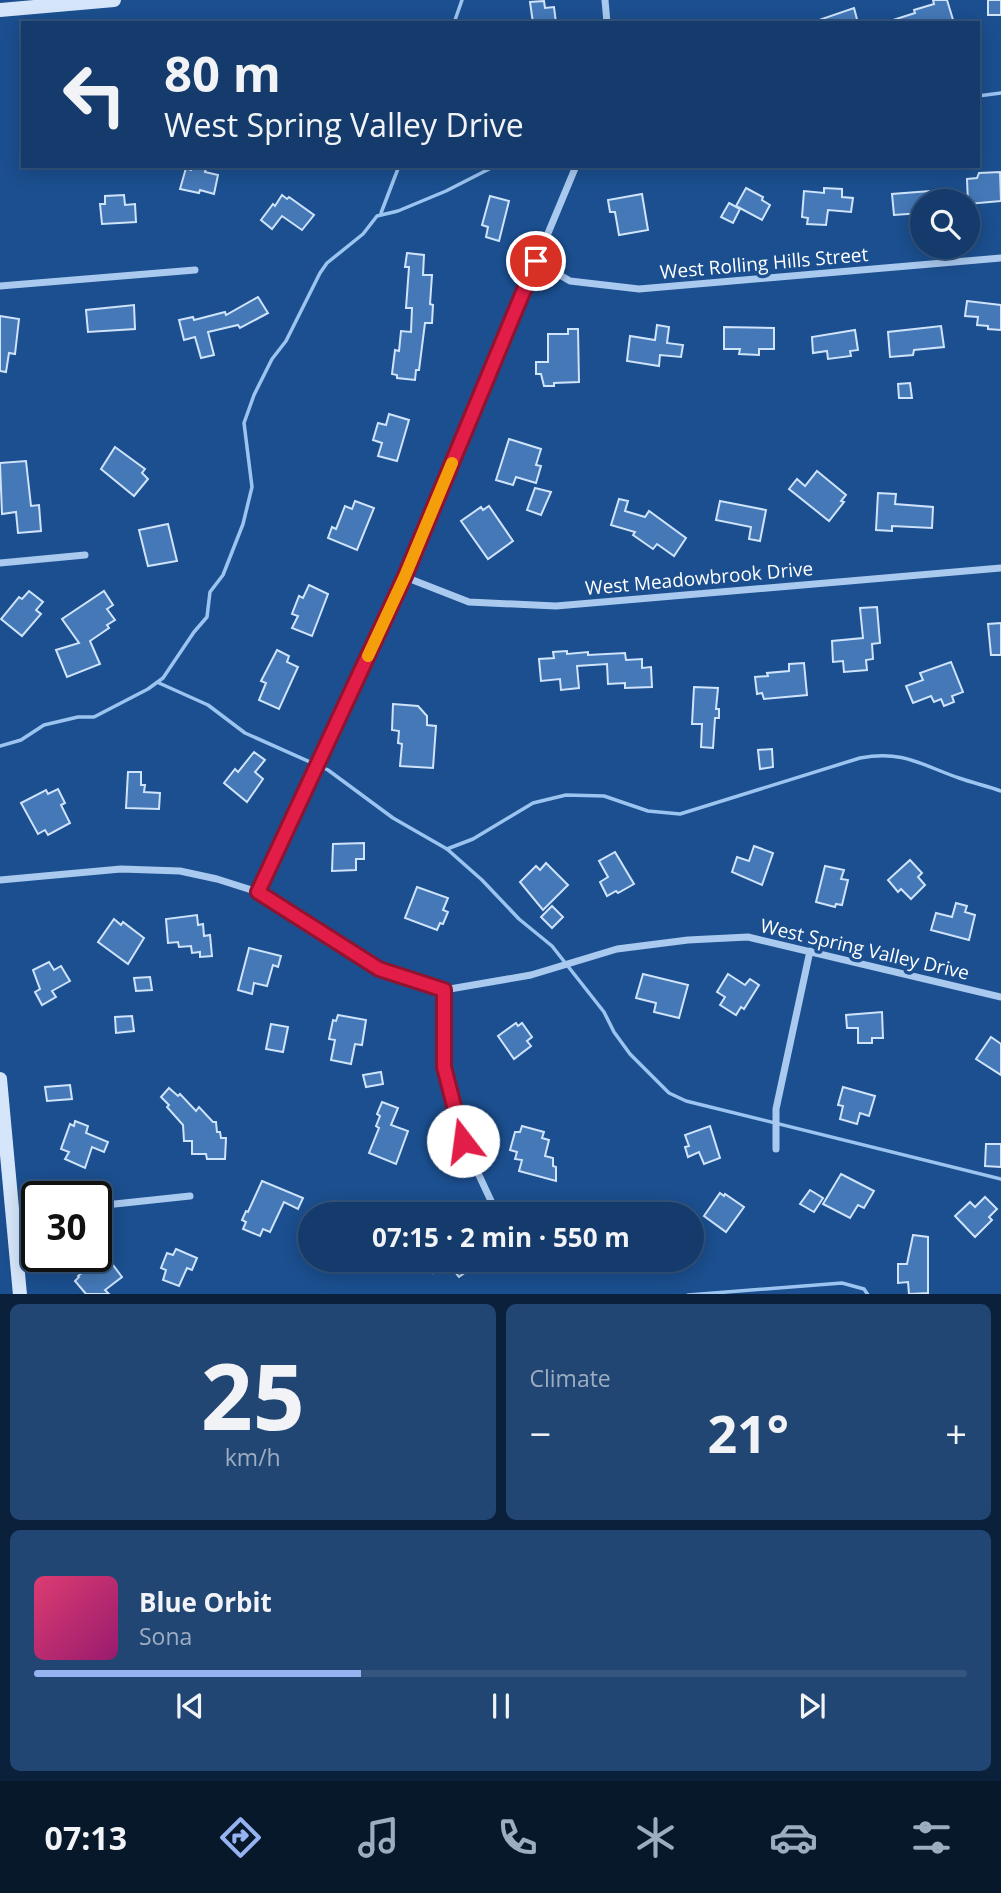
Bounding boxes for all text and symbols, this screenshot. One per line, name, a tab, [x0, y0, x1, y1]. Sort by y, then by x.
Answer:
text: 80 m	[164, 40, 281, 106]
icon: left	[49, 49, 140, 140]
text: West Spring Valley Drive	[164, 103, 524, 146]
map controls	[910, 189, 980, 259]
button: search	[910, 189, 980, 259]
pin	[506, 231, 566, 291]
street label: West Rolling Hills Street	[659, 241, 869, 285]
icon: arrive	[517, 242, 555, 280]
street label: West Meadowbrook Drive	[584, 555, 814, 601]
street label: West Spring Valley Drive	[758, 912, 972, 986]
position arrow	[426, 1104, 500, 1178]
speed limit sign: 30	[21, 1181, 112, 1272]
text: 07:15 · 2 min · 550 m	[372, 1219, 630, 1255]
text: 25	[201, 1333, 305, 1457]
text: Climate	[530, 1362, 611, 1394]
text: 21°	[707, 1397, 789, 1468]
text: −	[530, 1407, 551, 1459]
text: +	[945, 1407, 967, 1459]
text: km/h	[225, 1441, 281, 1473]
text: Blue Orbit	[139, 1584, 272, 1620]
text: Sona	[139, 1620, 192, 1652]
icon: previous	[171, 1687, 209, 1725]
icon: pause	[482, 1687, 520, 1725]
icon: next	[793, 1687, 831, 1725]
icon: directions	[216, 1813, 265, 1862]
icon: music	[354, 1813, 403, 1862]
icon: phone	[493, 1813, 542, 1862]
icon: climate	[631, 1813, 680, 1862]
icon: car	[769, 1813, 818, 1862]
icon: filters	[907, 1813, 956, 1862]
text: 07:13	[45, 1816, 127, 1859]

